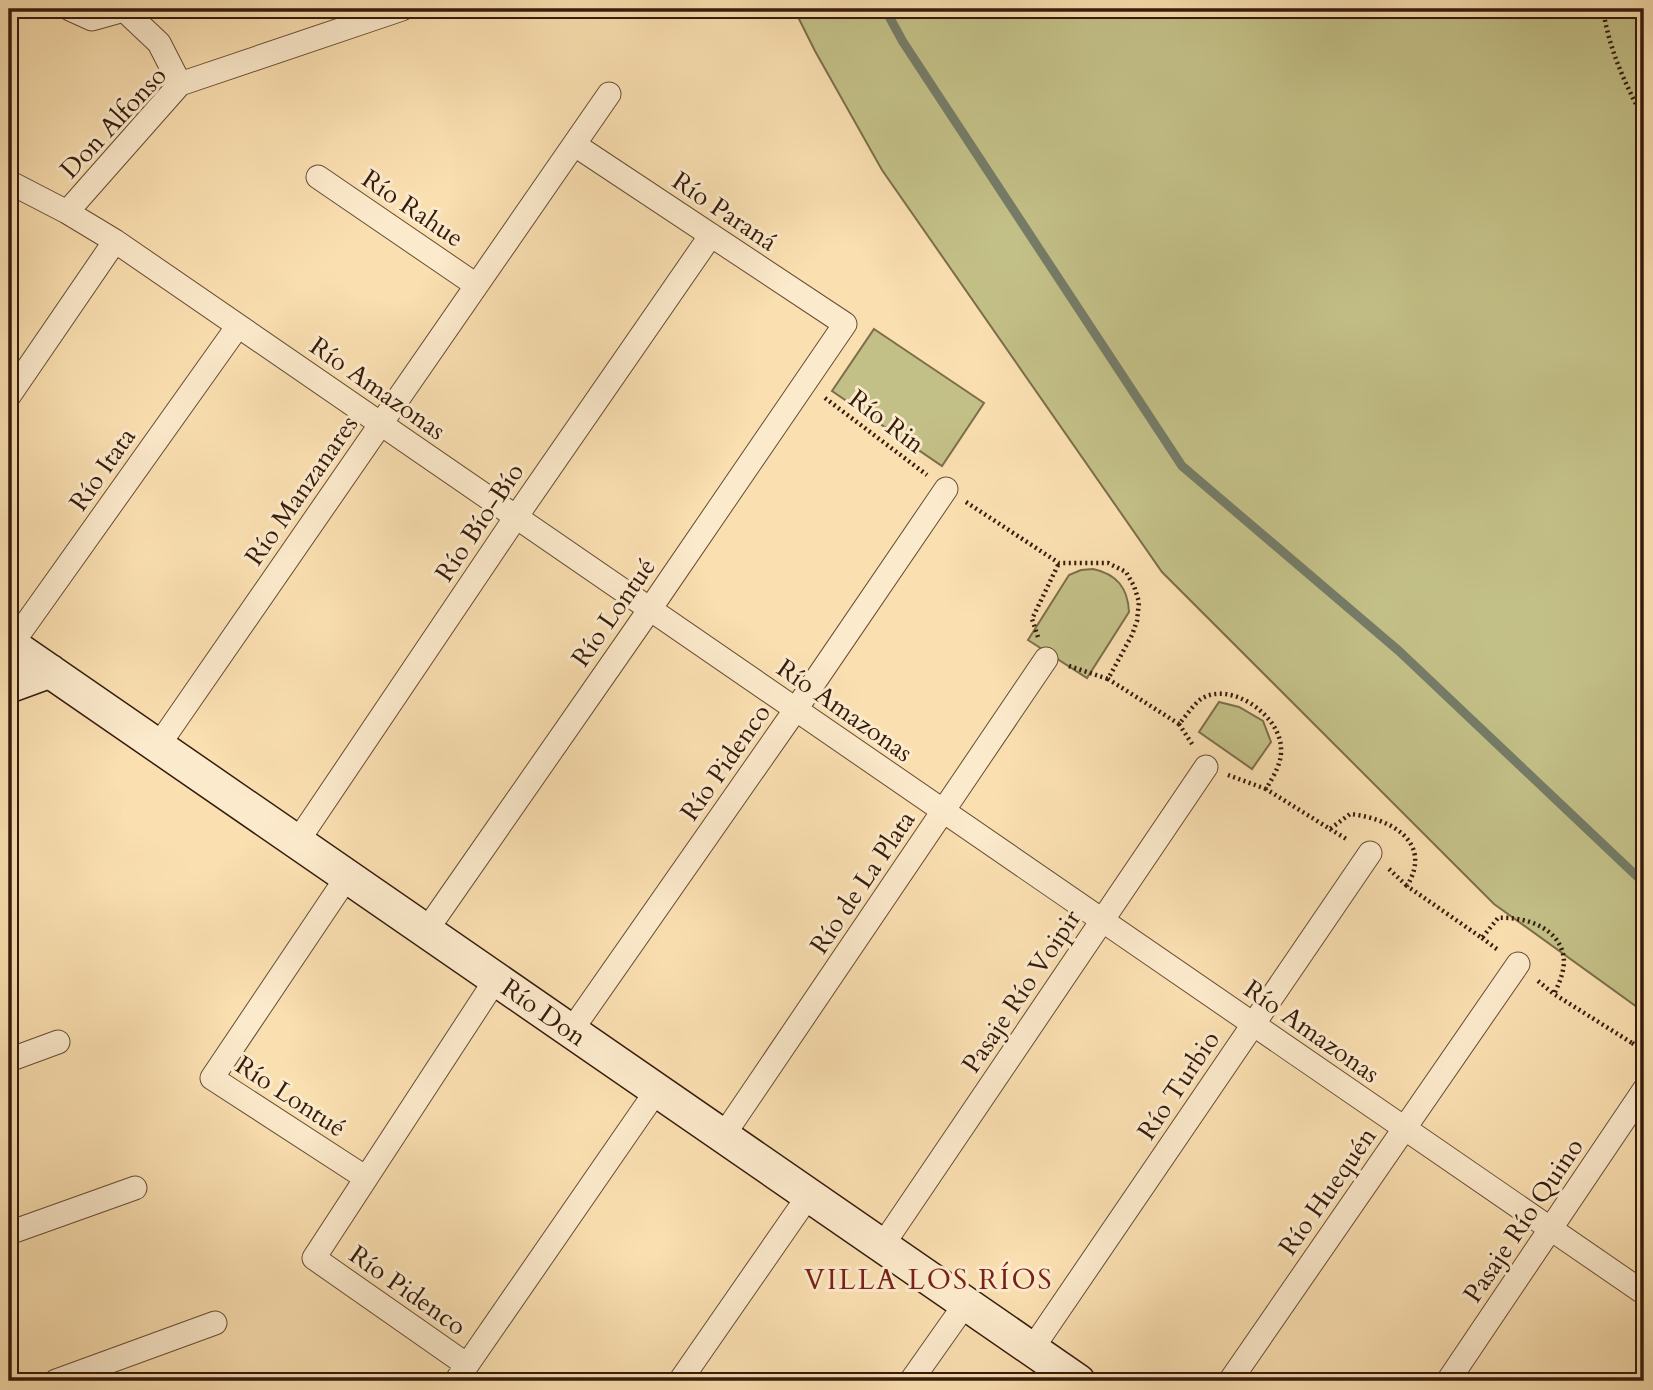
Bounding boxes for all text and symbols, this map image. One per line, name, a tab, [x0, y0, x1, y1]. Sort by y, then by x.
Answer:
street label: Don Alfonso	[52, 59, 174, 186]
street label: Río Rahue	[355, 161, 471, 255]
street label: Río Paraná	[665, 163, 784, 259]
street label: Río Amazonas	[303, 329, 453, 448]
street label: Río Rin	[842, 381, 932, 462]
street label: Río Manzanares	[237, 408, 366, 572]
street label: Río Itata	[61, 421, 144, 518]
street label: Río Bío-Bío	[427, 456, 532, 588]
street label: Río Lontué	[563, 551, 664, 674]
street label: Río Amazonas	[770, 651, 920, 770]
street label: Río Pidenco	[672, 697, 779, 828]
street label: Río de La Plata	[802, 804, 923, 961]
street label: Pasaje Río Voipir	[954, 902, 1089, 1080]
street label: Río Don	[494, 970, 593, 1054]
street label: Río Amazonas	[1237, 972, 1387, 1091]
street label: Río Turbio	[1129, 1024, 1228, 1147]
street label: Río Lontué	[229, 1048, 353, 1145]
street label: Río Huequén	[1270, 1120, 1385, 1262]
street label: Pasaje Río Quino	[1455, 1131, 1592, 1310]
street label: Río Pidenco	[342, 1237, 473, 1344]
district label: VILLA LOS RÍOS	[804, 1261, 1054, 1299]

